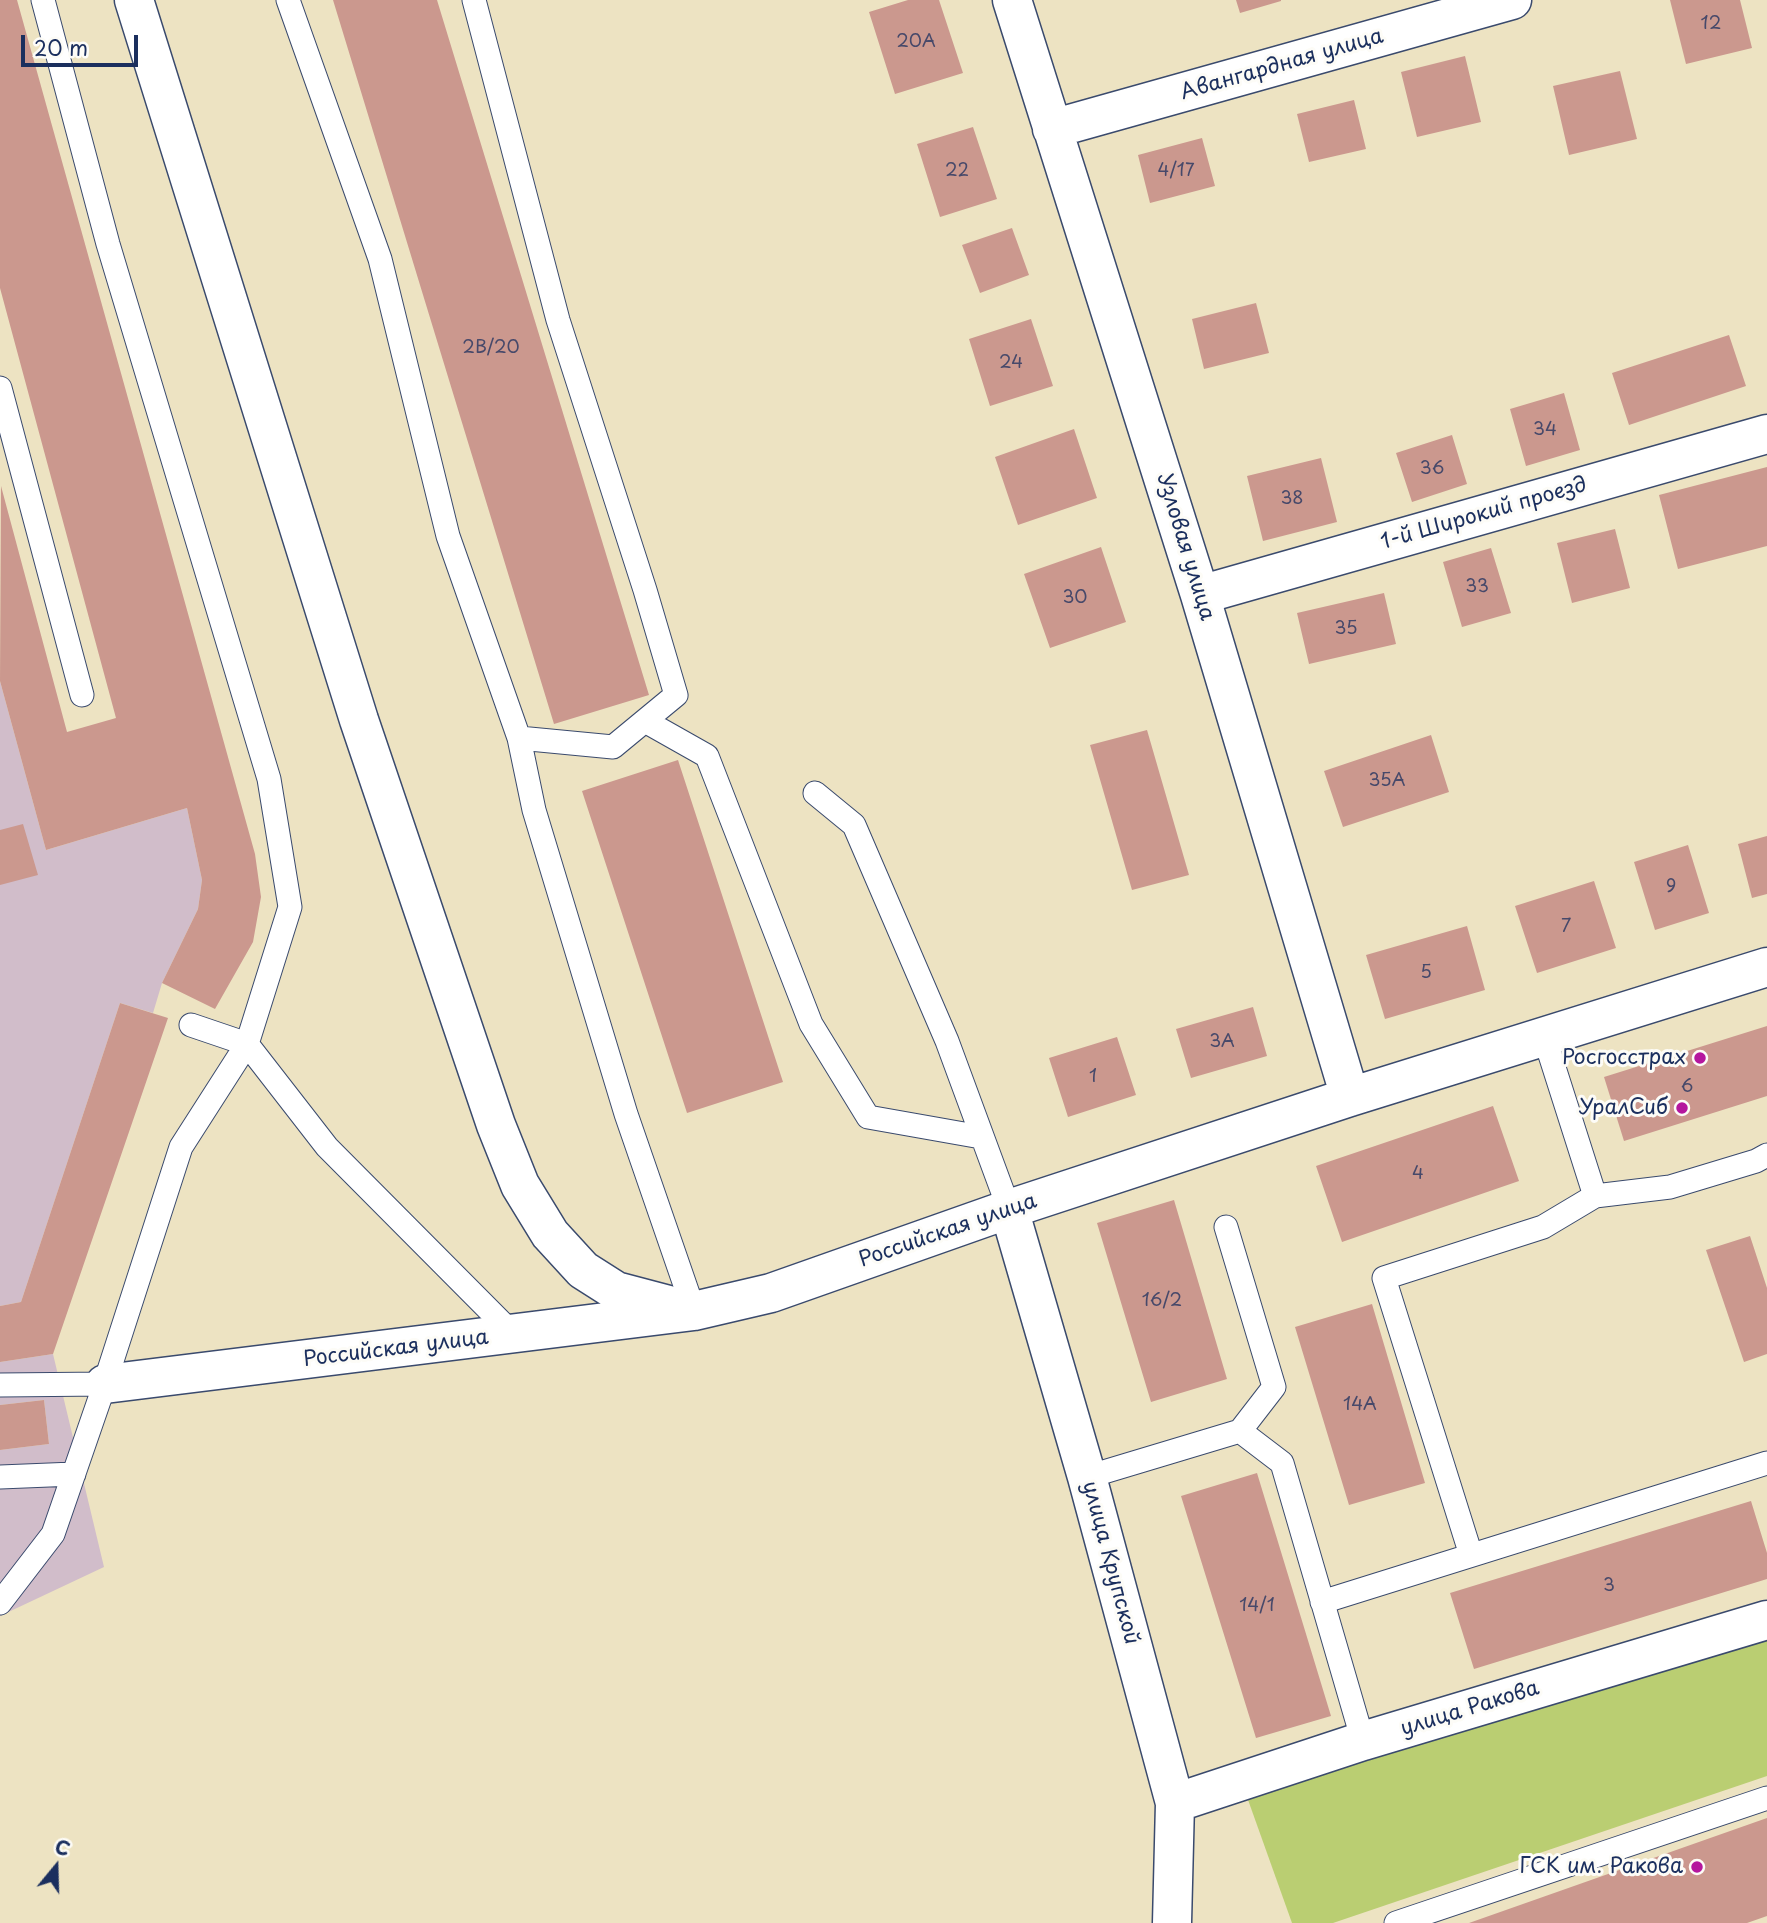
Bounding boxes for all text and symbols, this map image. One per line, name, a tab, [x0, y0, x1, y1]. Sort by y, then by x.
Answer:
house number: 12	[1701, 13, 1721, 35]
scale bar	[24, 21, 142, 65]
street label: Авангардная улица	[1178, 24, 1386, 106]
text: 20 m	[34, 31, 88, 63]
house number: 20А	[896, 31, 936, 53]
house number: 22	[945, 160, 969, 182]
house number: 4/17	[1158, 160, 1194, 182]
house number: 2В/20	[462, 337, 520, 359]
house number: 24	[999, 352, 1023, 374]
house number: 34	[1533, 419, 1557, 441]
house number: 36	[1420, 458, 1444, 480]
street label: Узловая улица	[1151, 470, 1219, 624]
street label: 1-й Широкий проезд	[1378, 472, 1590, 556]
house number: 38	[1280, 488, 1304, 510]
house number: 33	[1465, 576, 1489, 598]
house number: 30	[1062, 587, 1088, 609]
house number: 35	[1334, 618, 1358, 640]
house number: 35А	[1369, 770, 1405, 792]
house number: 9	[1666, 876, 1676, 898]
house number: 7	[1561, 916, 1571, 938]
house number: 5	[1420, 962, 1432, 984]
house number: 3А	[1209, 1031, 1235, 1053]
place label: Росгосстрах	[1562, 1045, 1686, 1071]
marker: Росгосстрах	[1692, 1050, 1708, 1066]
house number: 1	[1089, 1066, 1097, 1088]
house number: 6	[1681, 1076, 1693, 1098]
place label: УралСиб	[1579, 1095, 1668, 1121]
marker: УралСиб	[1674, 1100, 1690, 1116]
house number: 4	[1412, 1163, 1424, 1185]
street label: Российская улица	[856, 1189, 1040, 1273]
house number: 16/2	[1142, 1290, 1182, 1312]
street label: Российская улица	[302, 1325, 490, 1373]
house number: 14А	[1343, 1394, 1377, 1416]
street label: улица Крупской	[1076, 1479, 1144, 1647]
house number: 3	[1603, 1575, 1615, 1597]
house number: 14/1	[1239, 1595, 1275, 1617]
street label: улица Ракова	[1398, 1676, 1542, 1742]
north arrow	[21, 1832, 91, 1902]
text: С	[52, 1832, 74, 1863]
place label: ГСК им. Ракова	[1519, 1854, 1683, 1880]
marker: ГСК им. Ракова	[1689, 1859, 1705, 1875]

